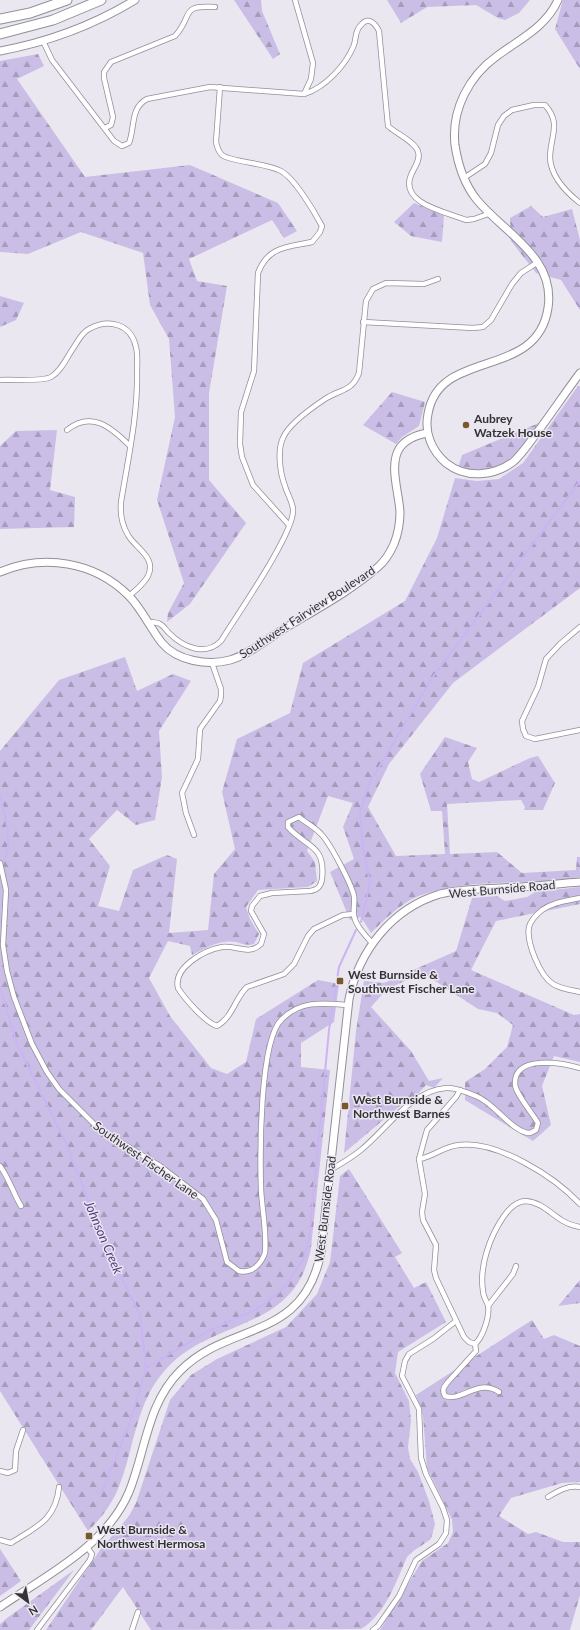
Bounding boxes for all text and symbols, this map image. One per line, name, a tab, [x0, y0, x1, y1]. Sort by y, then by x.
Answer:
place label: Aubrey Watzek House	[473, 411, 552, 440]
marker: Aubrey Watzek House	[461, 420, 471, 430]
street label: Southwest Fairview Boulevard	[236, 562, 378, 662]
street label: West Burnside Road	[448, 877, 556, 901]
place label: West Burnside & Southwest Fischer Lane	[348, 967, 475, 996]
marker: West Burnside & Southwest Fischer Lane	[335, 976, 345, 986]
place label: West Burnside & Northwest Barnes	[353, 1092, 450, 1121]
marker: West Burnside & Northwest Barnes	[340, 1101, 350, 1111]
street label: Southwest Fischer Lane	[90, 1118, 202, 1202]
street label: West Burnside Road	[311, 1155, 339, 1263]
water label: Johnson Creek	[81, 1197, 127, 1277]
place label: West Burnside & Northwest Hermosa	[97, 1522, 205, 1551]
marker: West Burnside & Northwest Hermosa	[84, 1531, 94, 1541]
north arrow	[8, 1582, 48, 1622]
text: N	[27, 1603, 41, 1619]

